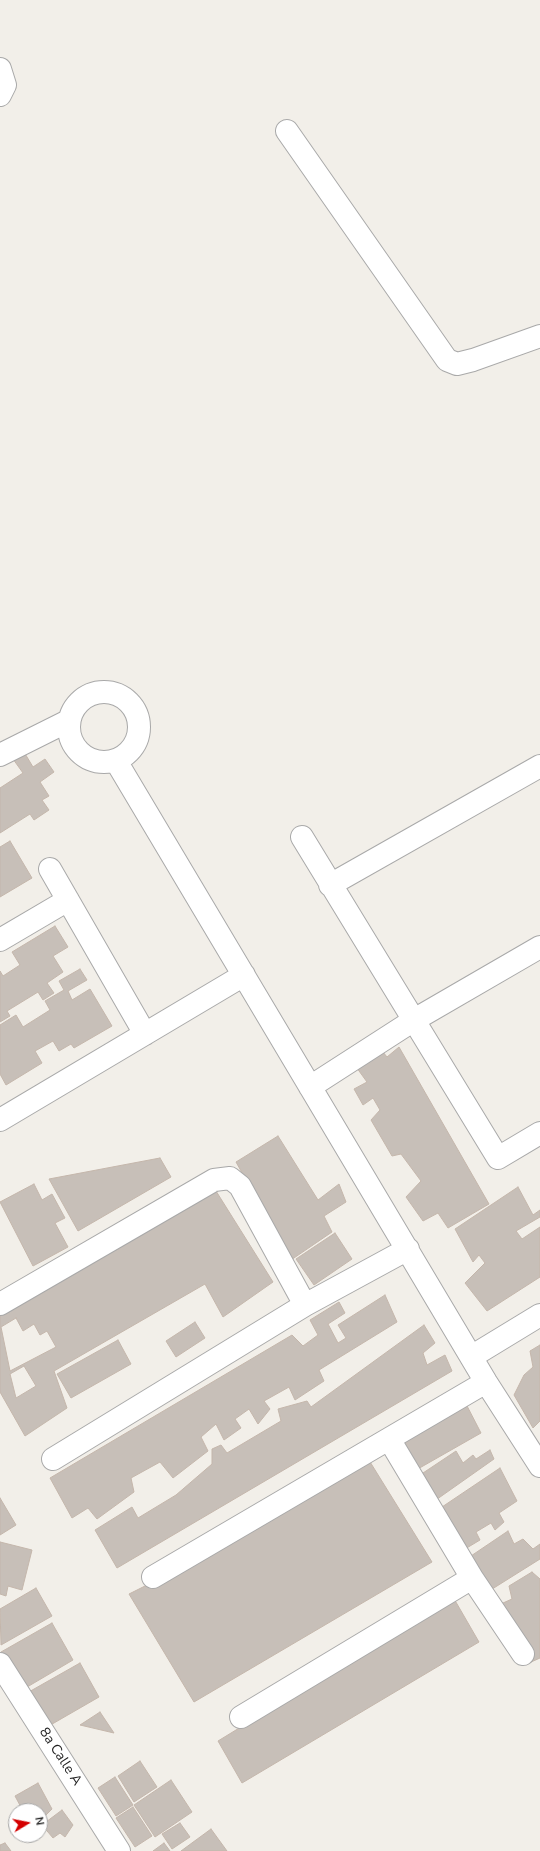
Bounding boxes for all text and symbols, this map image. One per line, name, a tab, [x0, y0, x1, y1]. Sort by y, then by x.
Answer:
street label: 8a Calle A	[35, 1725, 85, 1789]
north arrow	[8, 1803, 48, 1843]
text: N	[31, 1816, 47, 1826]

